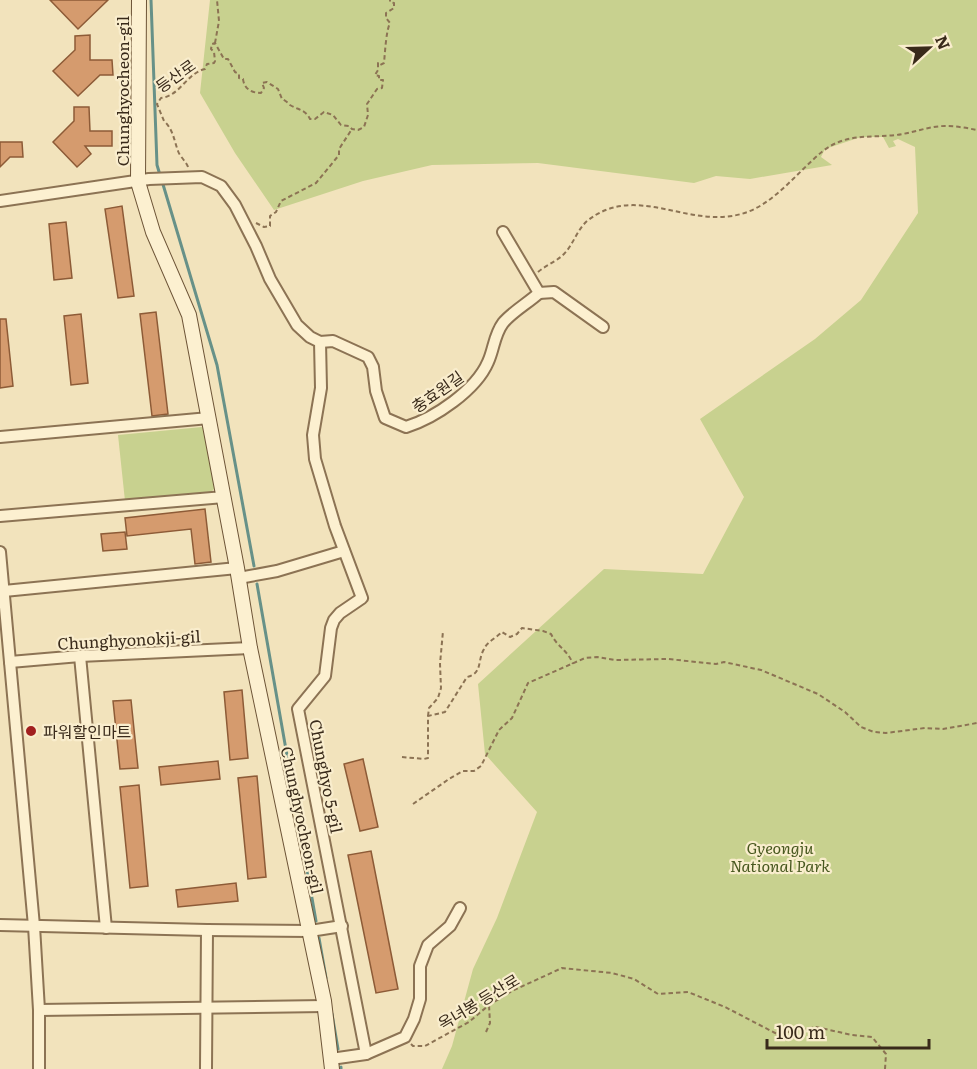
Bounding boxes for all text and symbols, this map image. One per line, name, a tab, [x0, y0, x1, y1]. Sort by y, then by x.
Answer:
street label: Chunghyocheon-gil	[110, 16, 134, 166]
north arrow	[899, 18, 959, 78]
text: N	[930, 31, 957, 53]
street label: 등산로	[150, 52, 200, 97]
street label: 충효원길	[406, 364, 468, 418]
street label: Chunghyonokji-gil	[57, 623, 201, 655]
street label: Chunghyo 5-gil	[304, 717, 350, 835]
place label: 파워할인마트	[43, 719, 131, 743]
marker: 파워할인마트	[24, 724, 38, 738]
street label: Chunghyocheon-gil	[276, 744, 330, 896]
park label: Gyeongju National Park	[730, 835, 830, 877]
street label: 옥녀봉 등산로	[433, 967, 524, 1035]
scale bar	[767, 1012, 929, 1050]
text: 100 m	[776, 1018, 825, 1045]

